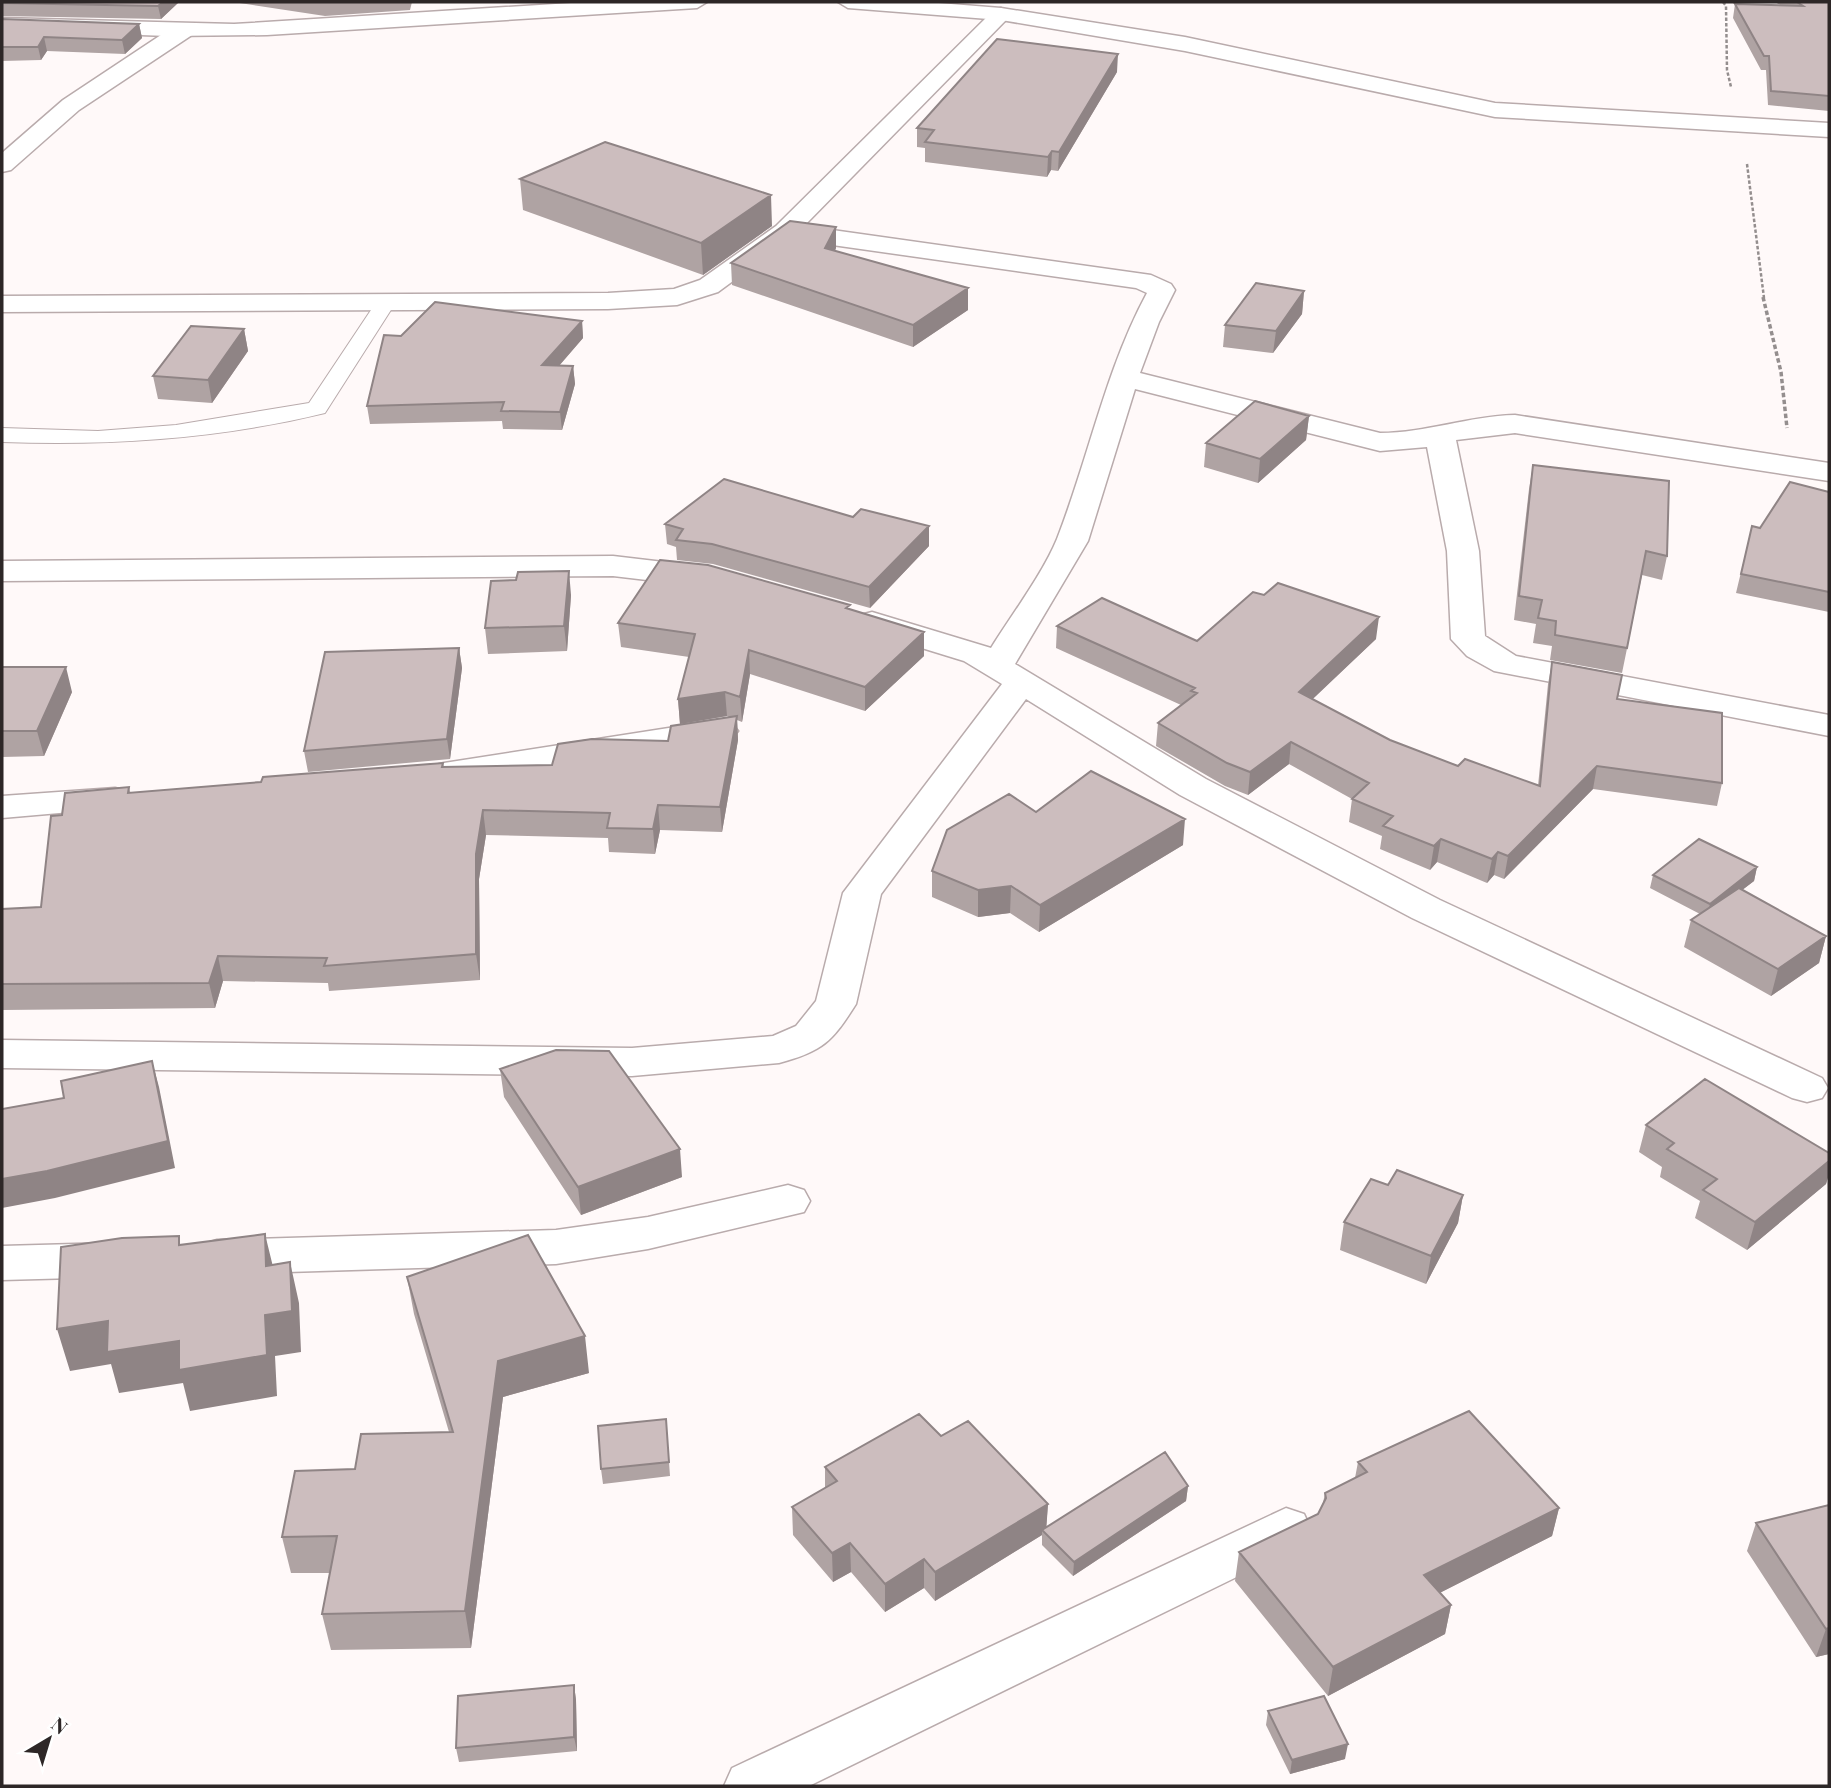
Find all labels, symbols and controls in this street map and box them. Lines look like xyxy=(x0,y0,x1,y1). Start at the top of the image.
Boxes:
north arrow xyxy=(14,1704,84,1774)
text: N xyxy=(47,1710,74,1739)

